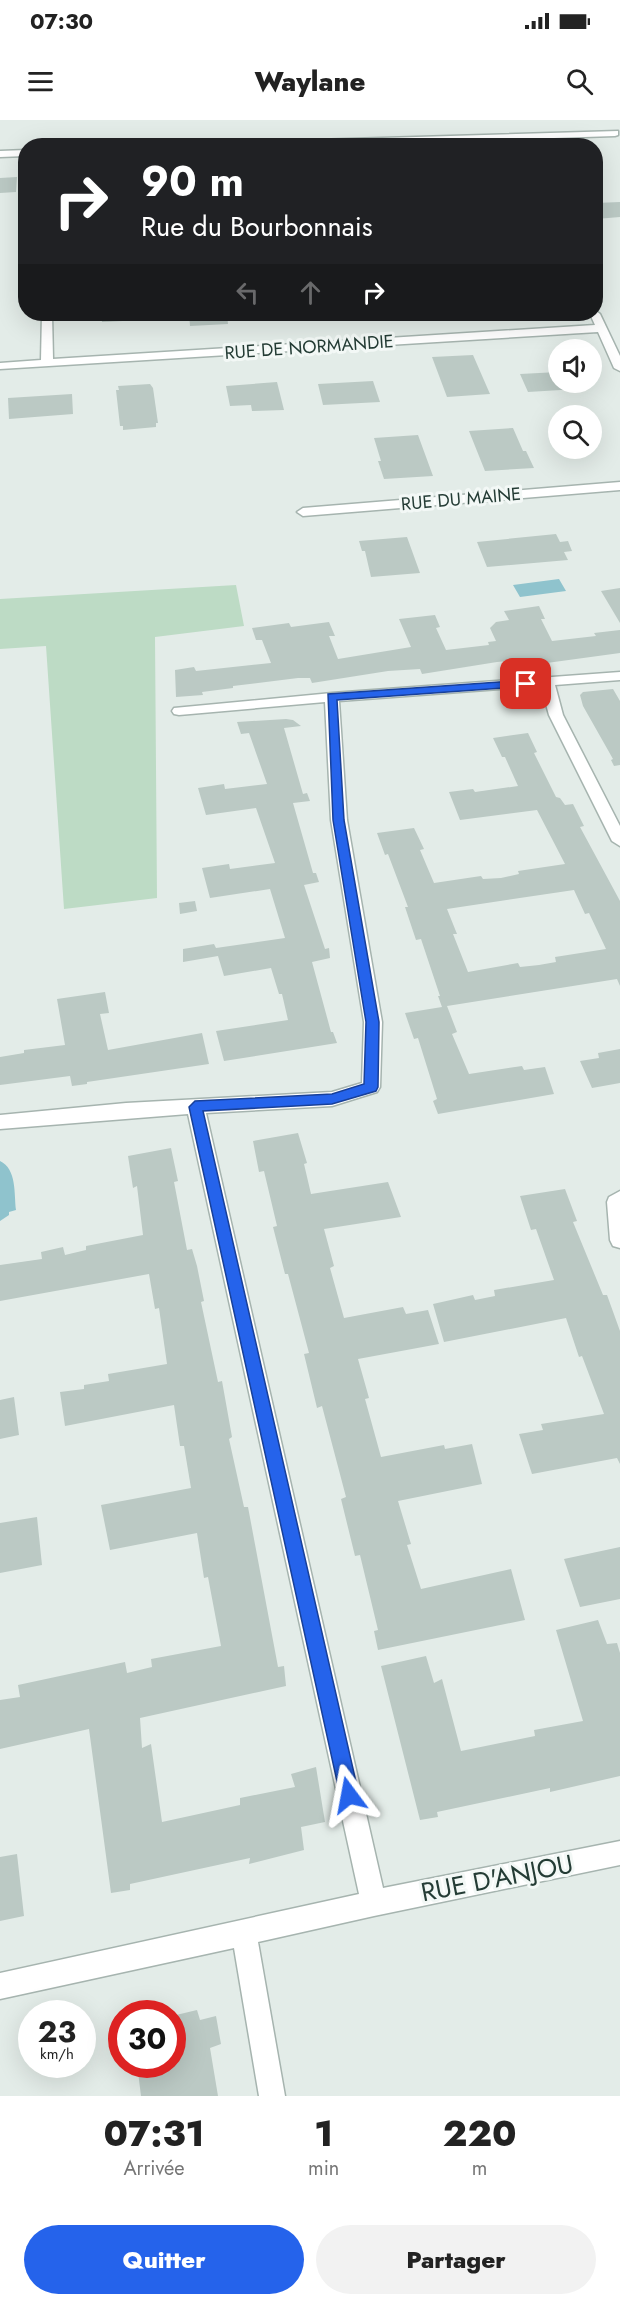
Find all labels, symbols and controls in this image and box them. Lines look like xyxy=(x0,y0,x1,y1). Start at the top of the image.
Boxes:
text: 07:30 xyxy=(30,5,93,37)
text: Waylane xyxy=(255,62,365,101)
icon: menu xyxy=(24,65,57,98)
icon: search xyxy=(563,65,596,98)
text: 90 m xyxy=(141,151,244,212)
icon: right xyxy=(42,162,120,240)
text: Rue du Bourbonnais xyxy=(141,207,373,246)
icon: left xyxy=(231,276,264,309)
icon: ahead xyxy=(294,276,327,309)
icon: right xyxy=(357,276,390,309)
street label: RUE DE NORMANDIE xyxy=(224,328,394,366)
map controls xyxy=(548,339,602,459)
button: sound xyxy=(548,339,602,393)
button: search xyxy=(548,405,602,459)
street label: RUE DU MAINE xyxy=(400,481,522,517)
pin xyxy=(500,658,551,709)
icon: arrive xyxy=(509,667,542,700)
position arrow xyxy=(317,1763,381,1827)
street label: RUE D'ANJOU xyxy=(418,1845,576,1911)
speed limit sign: 30 xyxy=(108,2000,186,2078)
text: 23 xyxy=(38,2010,76,2053)
text: km/h xyxy=(40,2043,74,2065)
text: 07:31 xyxy=(104,2107,205,2159)
text: 1 xyxy=(314,2107,333,2159)
text: 220 xyxy=(443,2107,516,2159)
text: Arrivée xyxy=(123,2154,185,2183)
text: min xyxy=(308,2154,339,2183)
text: m xyxy=(472,2154,487,2183)
button: Quitter xyxy=(24,2225,304,2294)
button: Partager xyxy=(316,2225,596,2294)

